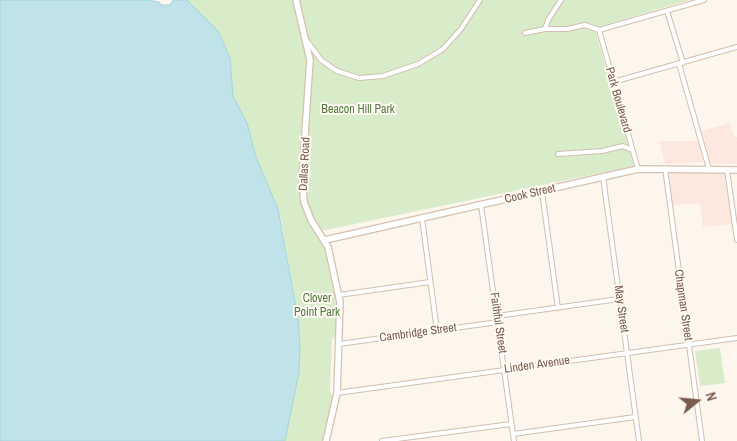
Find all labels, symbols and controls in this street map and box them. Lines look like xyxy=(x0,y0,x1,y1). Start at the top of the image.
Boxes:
street label: Park Boulevard xyxy=(602,66,634,134)
park label: Beacon Hill Park xyxy=(321,103,395,117)
street label: Dallas Road xyxy=(296,137,314,191)
street label: Cook Street xyxy=(503,181,557,207)
street label: Chapman Street xyxy=(671,269,695,341)
street label: May Street xyxy=(611,284,631,334)
park label: Clover Point Park xyxy=(294,292,340,320)
street label: Faithful Street xyxy=(487,292,509,354)
street label: Cambridge Street xyxy=(379,320,457,346)
street label: Linden Avenue xyxy=(503,353,571,377)
north arrow xyxy=(672,376,722,426)
text: N xyxy=(702,390,721,403)

